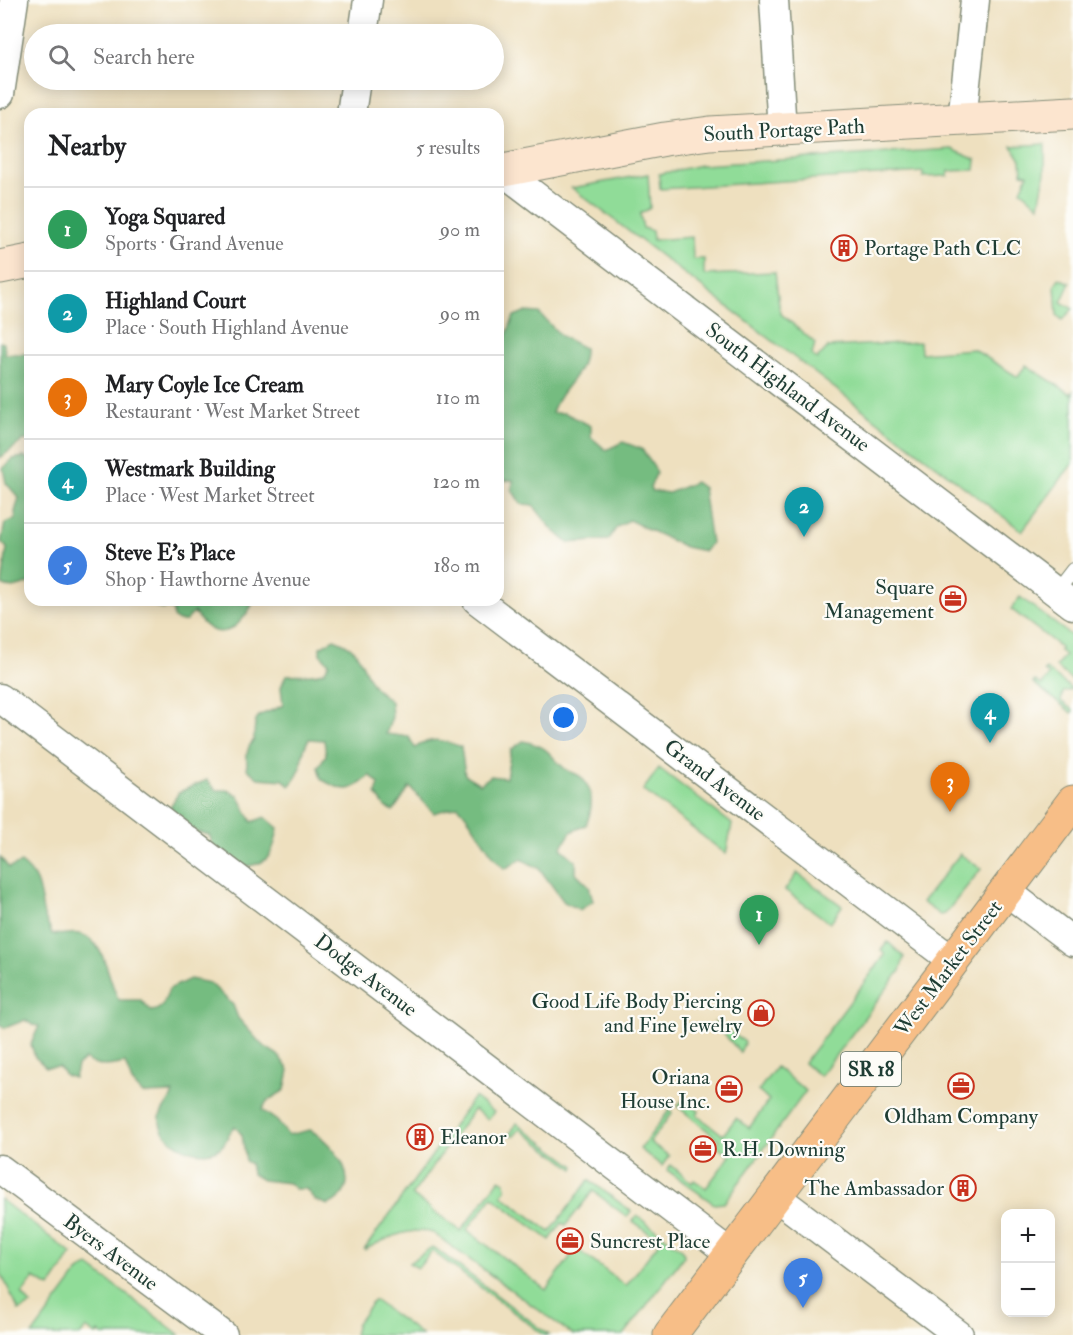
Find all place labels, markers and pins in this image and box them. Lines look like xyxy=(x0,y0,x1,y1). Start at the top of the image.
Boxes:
building icon: Portage Path CLC xyxy=(829,233,859,263)
place label: Portage Path CLC xyxy=(864,235,1021,262)
pin: 2 xyxy=(784,488,824,537)
place label: Square Management xyxy=(824,574,934,625)
office icon: Square Management xyxy=(938,584,968,614)
pin: 4 xyxy=(970,694,1010,743)
pin: 3 xyxy=(930,762,970,812)
pin: 1 xyxy=(740,896,778,945)
place label: Good Life Body Piercing and Fine Jewelry xyxy=(531,988,743,1039)
shop icon: Good Life Body Piercing and Fine Jewelry xyxy=(746,998,776,1028)
place label: Oriana House Inc. xyxy=(620,1064,710,1115)
office icon: Oldham Company xyxy=(946,1071,976,1101)
office icon: Oriana House Inc. xyxy=(714,1074,744,1104)
place label: Oldham Company xyxy=(884,1103,1039,1130)
building icon: Eleanor xyxy=(405,1122,435,1152)
place label: Eleanor xyxy=(440,1124,507,1151)
office icon: R.H. Downing xyxy=(688,1134,718,1164)
place label: R.H. Downing xyxy=(722,1136,846,1163)
building icon: The Ambassador xyxy=(948,1173,978,1203)
place label: The Ambassador xyxy=(804,1175,944,1202)
office icon: Suncrest Place xyxy=(555,1226,585,1256)
place label: Suncrest Place xyxy=(590,1228,710,1255)
pin: 5 xyxy=(784,1258,822,1308)

